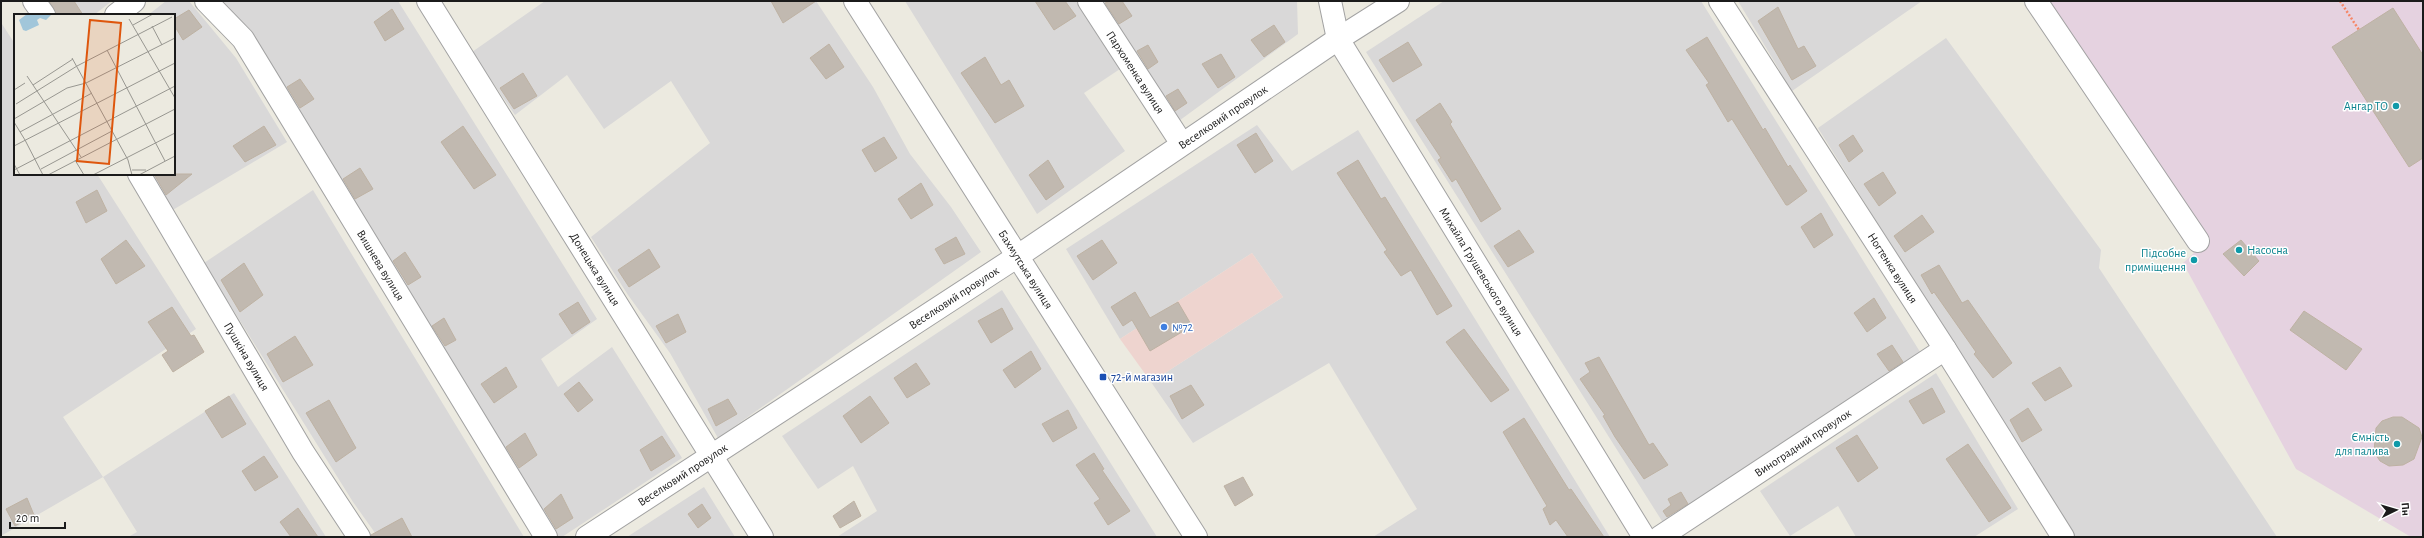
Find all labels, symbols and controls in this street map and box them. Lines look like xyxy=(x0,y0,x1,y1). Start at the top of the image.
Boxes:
inset map xyxy=(14,14,175,175)
street label: Пархоменка вулиця xyxy=(1104,29,1167,116)
street label: Веселковий провулок xyxy=(1176,83,1270,151)
place label: Ангар ТО xyxy=(2344,100,2388,112)
marker: Ангар ТО xyxy=(2391,101,2401,111)
street label: Михайла Грушевського вулиця xyxy=(1437,205,1525,338)
street label: Вишнева вулиця xyxy=(355,228,407,303)
street label: Бахмутська вулиця xyxy=(996,228,1055,311)
street label: Донецька вулиця xyxy=(568,231,622,308)
street label: Ногтенка вулиця xyxy=(1866,231,1920,305)
place label: Насосна xyxy=(2247,244,2289,256)
marker: Насосна xyxy=(2234,245,2244,255)
place label: Підсобне приміщення xyxy=(2125,247,2186,273)
marker: Підсобне приміщення xyxy=(2189,255,2199,265)
street label: Веселковий провулок xyxy=(907,264,1001,331)
street label: Пушкіна вулиця xyxy=(222,320,272,393)
place label: №72 xyxy=(1172,321,1193,333)
marker: №72 xyxy=(1159,322,1169,332)
place label: 72-й магазин xyxy=(1111,371,1173,383)
marker: 72-й магазин xyxy=(1098,372,1108,382)
street label: Виноградний провулок xyxy=(1752,406,1854,479)
place label: Ємність для палива xyxy=(2335,431,2390,457)
marker: Ємність для палива xyxy=(2392,439,2402,449)
street label: Веселковий провулок xyxy=(635,441,730,508)
north arrow xyxy=(2376,490,2416,530)
text: Пн xyxy=(2399,502,2412,516)
scale bar xyxy=(10,504,65,530)
text: 20 m xyxy=(16,512,39,524)

